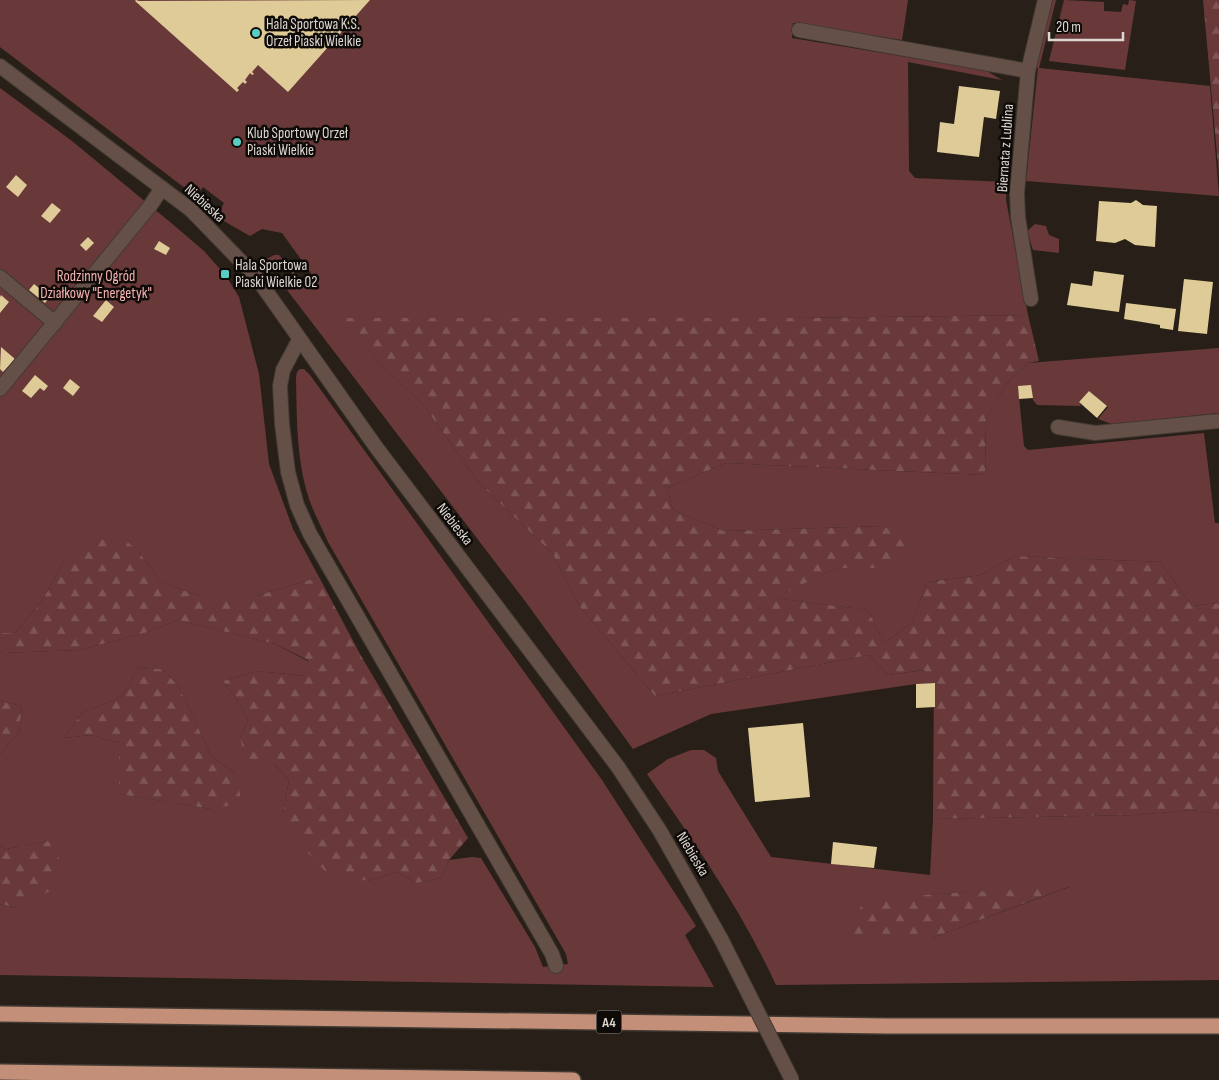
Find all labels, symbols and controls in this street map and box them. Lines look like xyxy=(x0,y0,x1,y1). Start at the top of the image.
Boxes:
scale bar xyxy=(1049,10,1123,42)
place label: Hala Sportowa K.S. Orzeł Piaski Wielkie xyxy=(266,15,361,51)
text: 20 m xyxy=(1056,18,1081,37)
marker: Hala Sportowa K.S. Orzeł Piaski Wielkie xyxy=(250,27,262,39)
street label: Biernata z Lublina xyxy=(993,103,1018,193)
place label: Klub Sportowy Orzeł Piaski Wielkie xyxy=(247,124,348,160)
marker: Klub Sportowy Orzeł Piaski Wielkie xyxy=(231,136,243,148)
street label: Niebieska xyxy=(180,180,229,227)
place label: Hala Sportowa Piaski Wielkie 02 xyxy=(235,256,317,292)
park label: Rodzinny Ogród Działkowy "Energetyk" xyxy=(40,267,152,303)
marker: Hala Sportowa Piaski Wielkie 02 xyxy=(219,268,231,280)
street label: Niebieska xyxy=(432,499,477,549)
street label: Niebieska xyxy=(672,829,713,880)
road number: A4 xyxy=(596,1010,622,1034)

